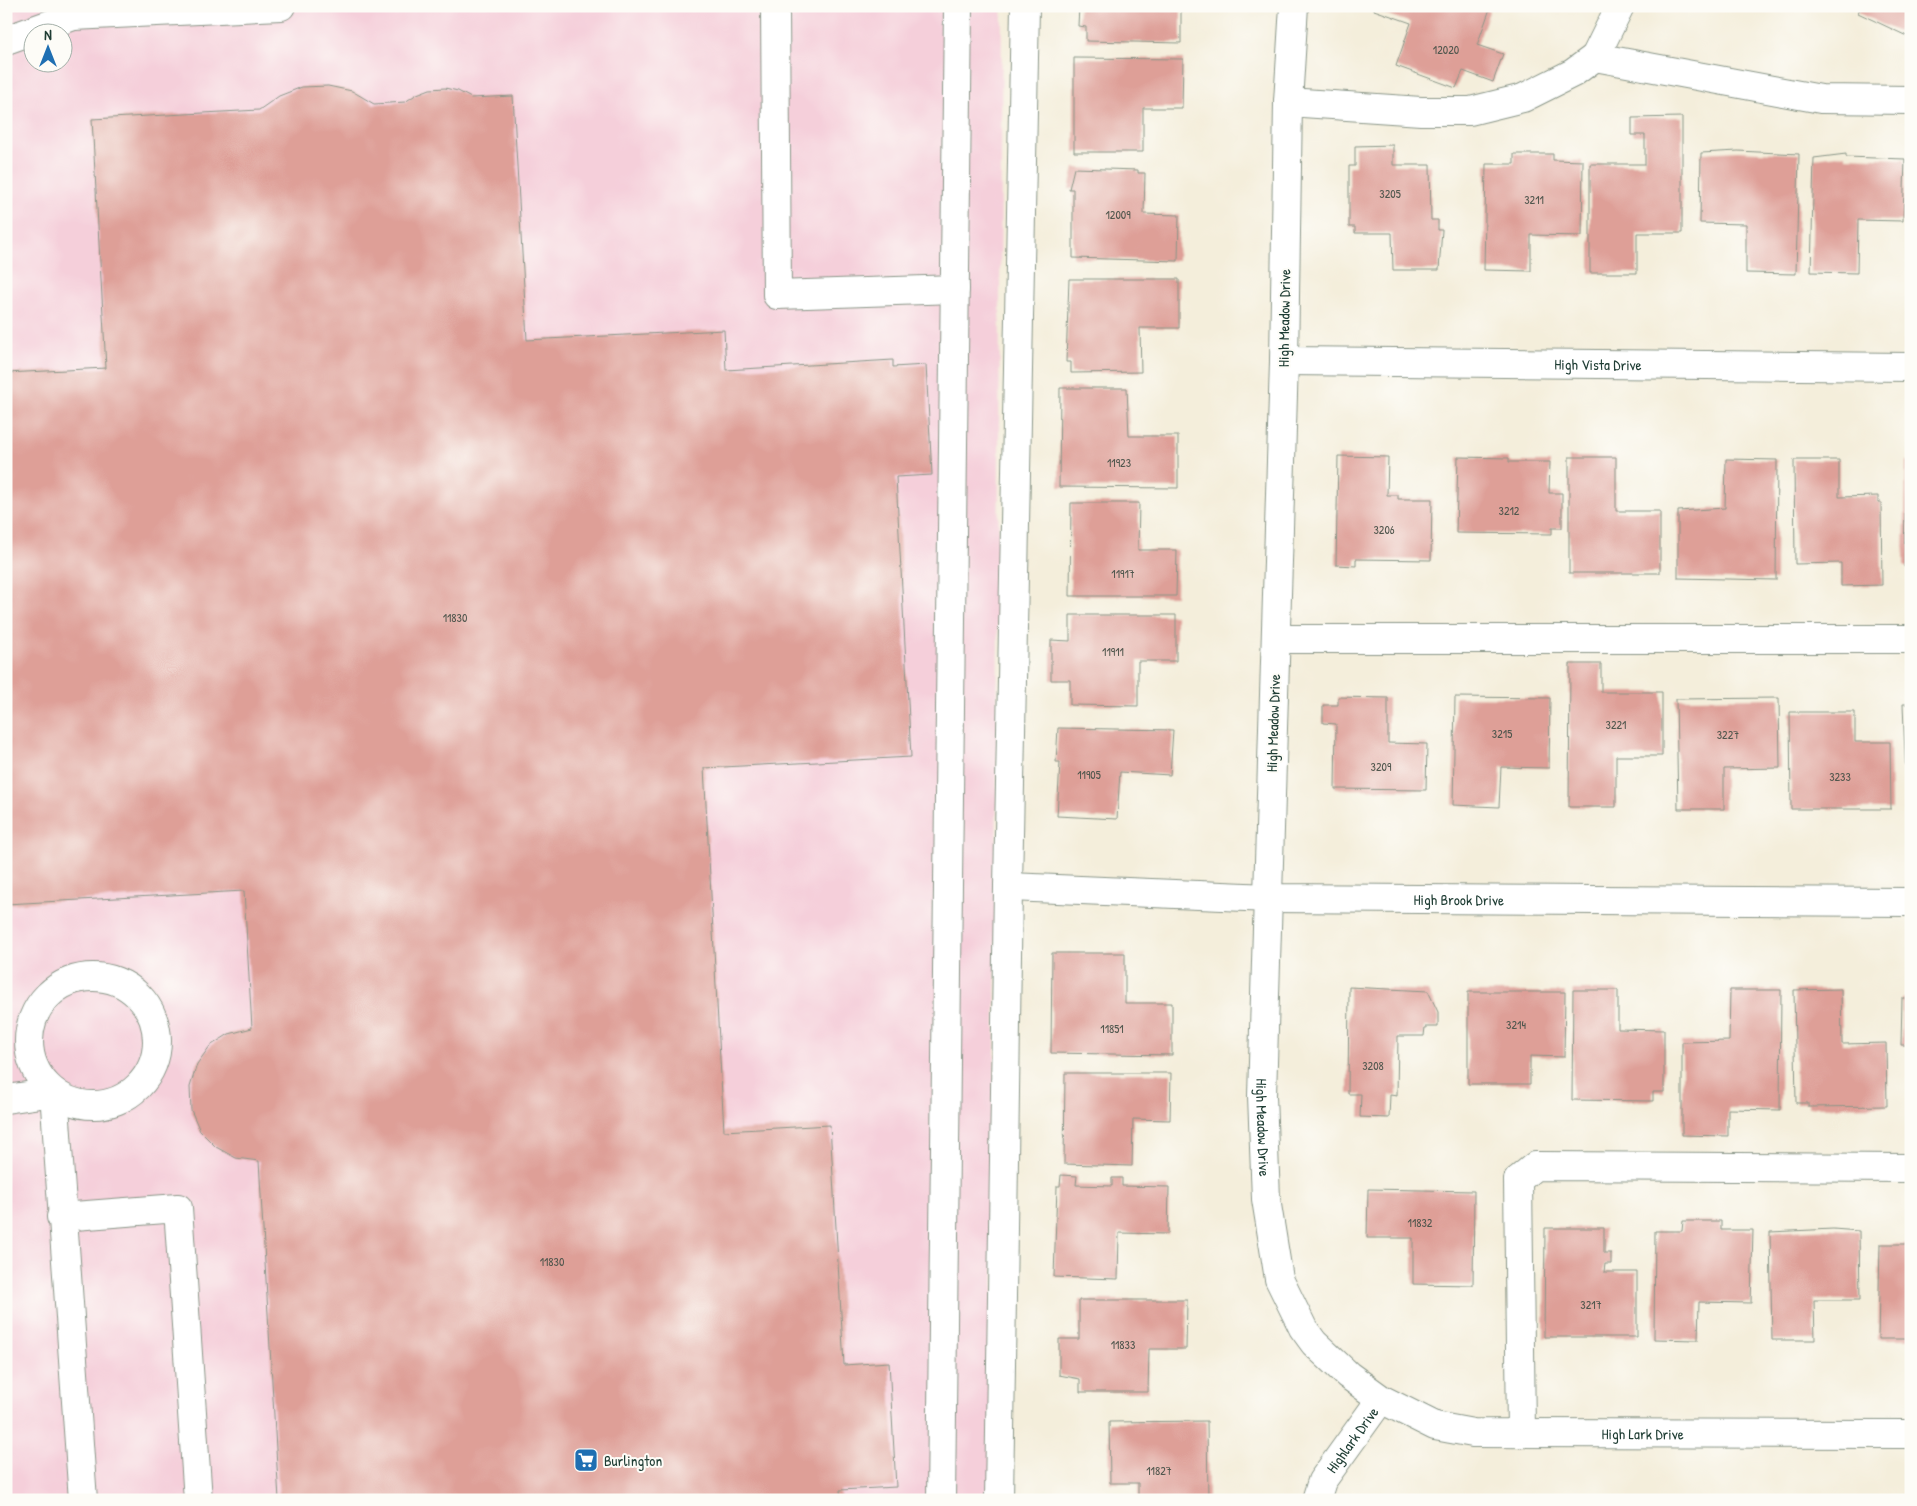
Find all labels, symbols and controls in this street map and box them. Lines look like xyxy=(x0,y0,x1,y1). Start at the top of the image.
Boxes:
north arrow xyxy=(22,22,72,72)
text: N xyxy=(44,25,52,44)
house number: 12020 xyxy=(1433,41,1459,58)
house number: 3205 xyxy=(1379,185,1401,202)
house number: 3211 xyxy=(1524,191,1544,208)
house number: 12009 xyxy=(1105,206,1131,223)
street label: High Meadow Drive xyxy=(1273,269,1295,367)
street label: High Vista Drive xyxy=(1554,353,1642,375)
house number: 11923 xyxy=(1107,454,1131,471)
house number: 3212 xyxy=(1499,502,1520,519)
house number: 3206 xyxy=(1373,521,1395,538)
house number: 11917 xyxy=(1111,565,1135,582)
house number: 11830 xyxy=(443,609,467,626)
house number: 11911 xyxy=(1102,643,1124,660)
street label: High Meadow Drive xyxy=(1261,674,1285,772)
house number: 3221 xyxy=(1606,716,1626,733)
house number: 3215 xyxy=(1492,725,1512,742)
house number: 3227 xyxy=(1717,726,1739,743)
house number: 3209 xyxy=(1371,758,1392,775)
house number: 11905 xyxy=(1077,766,1101,783)
house number: 3233 xyxy=(1829,768,1851,785)
street label: High Brook Drive xyxy=(1414,888,1504,910)
house number: 3214 xyxy=(1506,1016,1526,1033)
house number: 11851 xyxy=(1100,1020,1124,1037)
house number: 3208 xyxy=(1362,1057,1384,1074)
street label: High Meadow Drive xyxy=(1251,1078,1276,1177)
house number: 11832 xyxy=(1408,1214,1433,1231)
house number: 11830 xyxy=(540,1253,564,1270)
house number: 3217 xyxy=(1580,1296,1602,1313)
house number: 11833 xyxy=(1111,1336,1135,1353)
street label: Highlark Drive xyxy=(1321,1402,1383,1477)
street label: High Lark Drive xyxy=(1602,1423,1684,1444)
supermarket icon: Burlington xyxy=(573,1447,599,1473)
place label: Burlington xyxy=(604,1450,662,1471)
house number: 11827 xyxy=(1146,1462,1172,1479)

